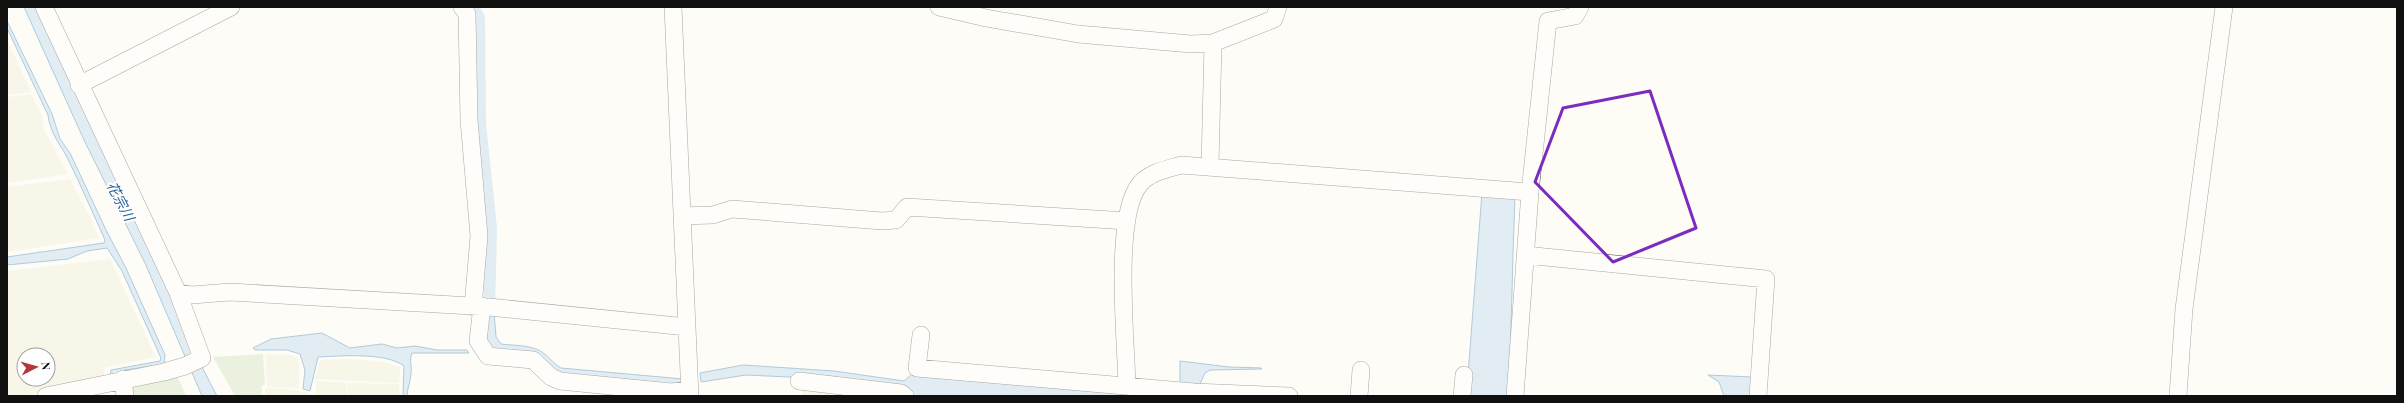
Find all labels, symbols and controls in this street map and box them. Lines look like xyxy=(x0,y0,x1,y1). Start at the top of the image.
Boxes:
water label: 花宗川 xyxy=(103,178,140,226)
north arrow xyxy=(16,347,56,387)
text: N xyxy=(39,361,54,371)

